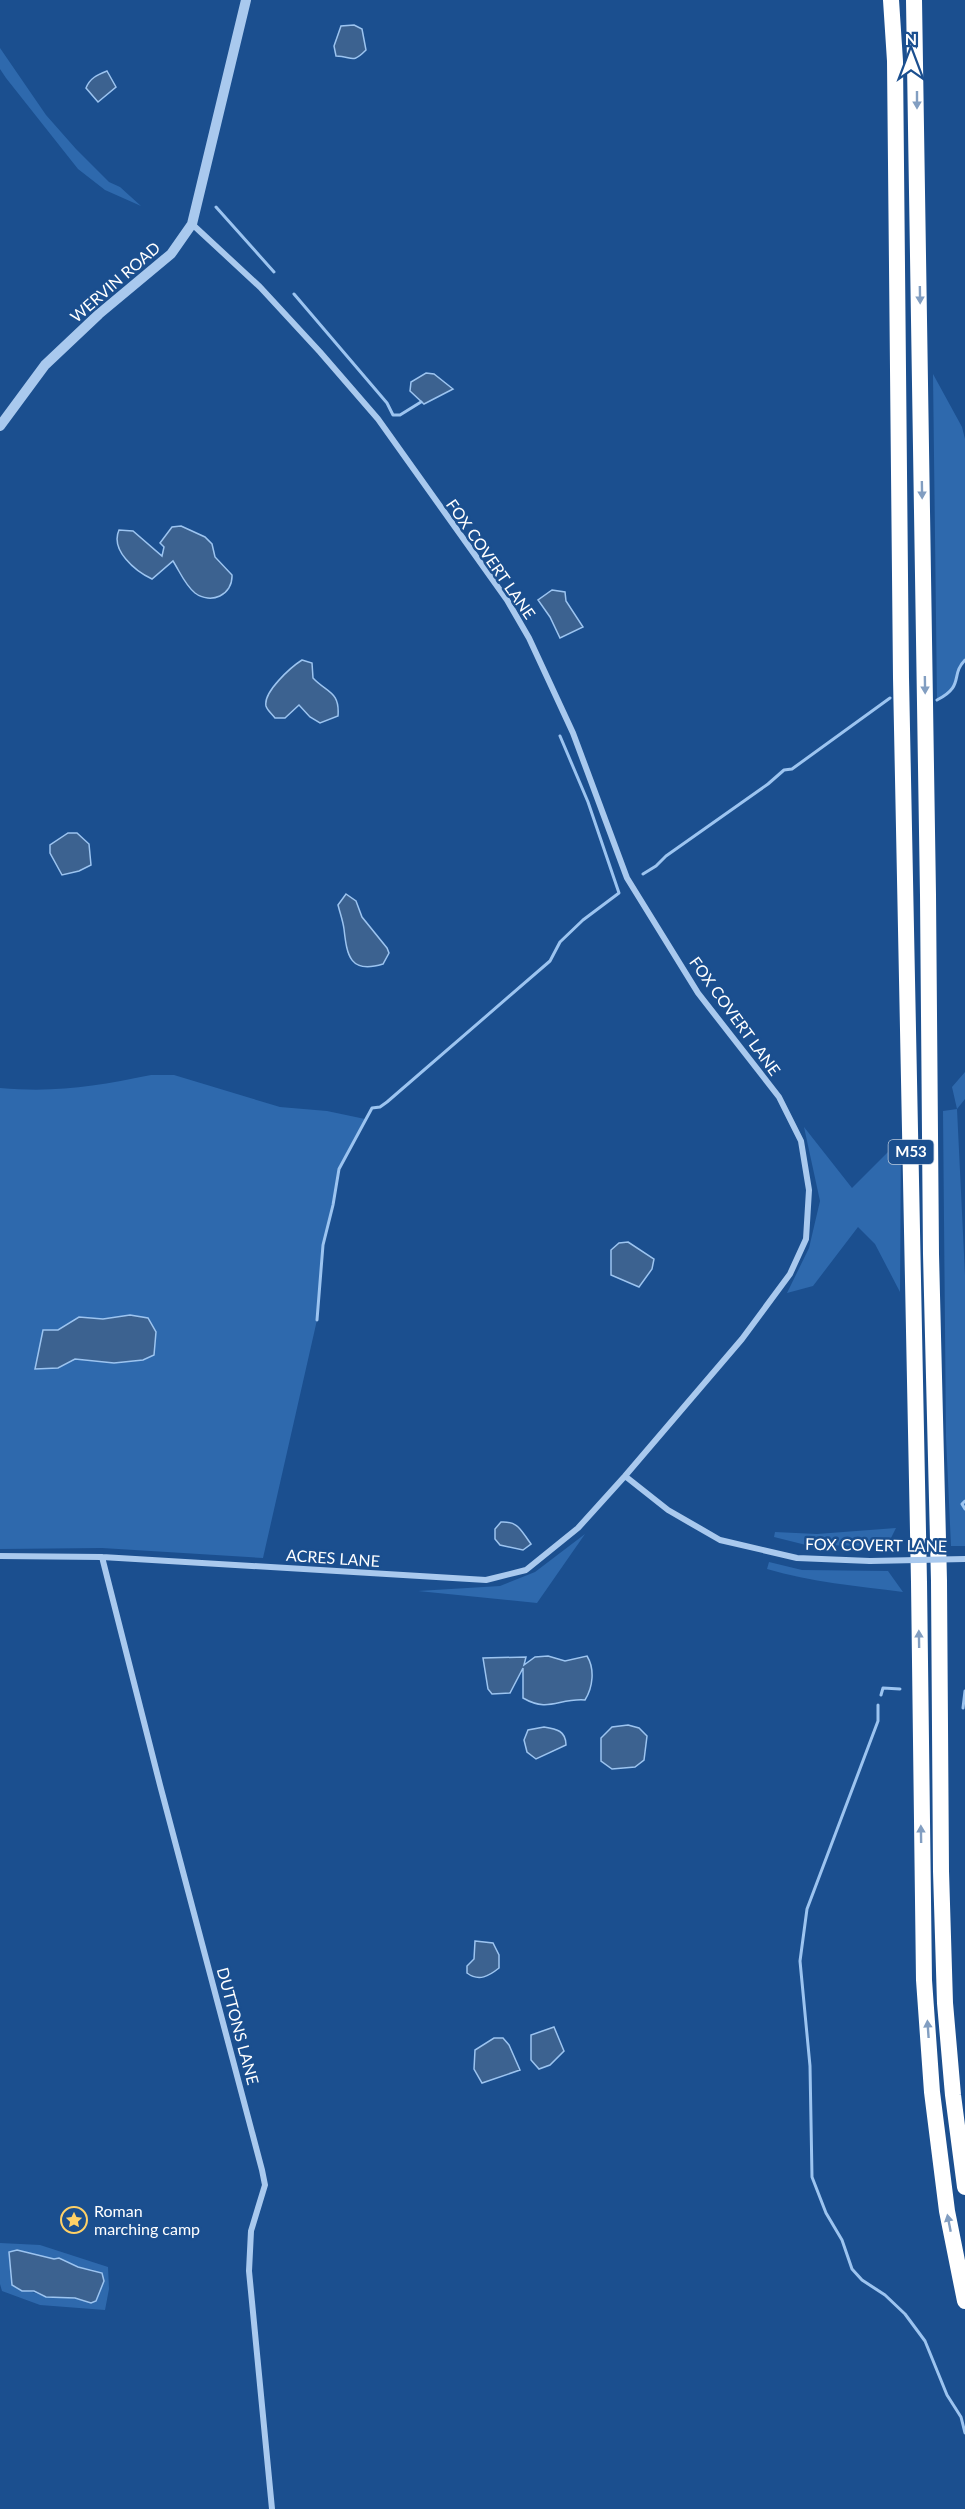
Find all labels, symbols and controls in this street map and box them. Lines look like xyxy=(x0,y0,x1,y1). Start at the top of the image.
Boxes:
north arrow xyxy=(881,24,941,84)
text: N xyxy=(905,29,917,48)
one-way arrow xyxy=(912,91,922,110)
street label: WERVIN ROAD xyxy=(66,238,163,326)
one-way arrow xyxy=(915,286,924,305)
one-way arrow xyxy=(917,481,927,500)
street label: FOX COVERT LANE xyxy=(443,495,540,622)
one-way arrow xyxy=(921,676,930,695)
street label: FOX COVERT LANE xyxy=(686,953,785,1079)
road number: M53 xyxy=(888,1140,934,1164)
street label: FOX COVERT LANE xyxy=(805,1534,947,1555)
street label: ACRES LANE xyxy=(286,1545,380,1570)
one-way arrow xyxy=(915,1630,924,1649)
one-way arrow xyxy=(917,1825,926,1844)
street label: DUTTONS LANE xyxy=(214,1965,263,2087)
one-way arrow xyxy=(923,2020,932,2039)
place label: Roman marching camp xyxy=(94,2201,200,2238)
place icon: Roman marching camp xyxy=(59,2205,89,2235)
one-way arrow xyxy=(944,2213,953,2232)

